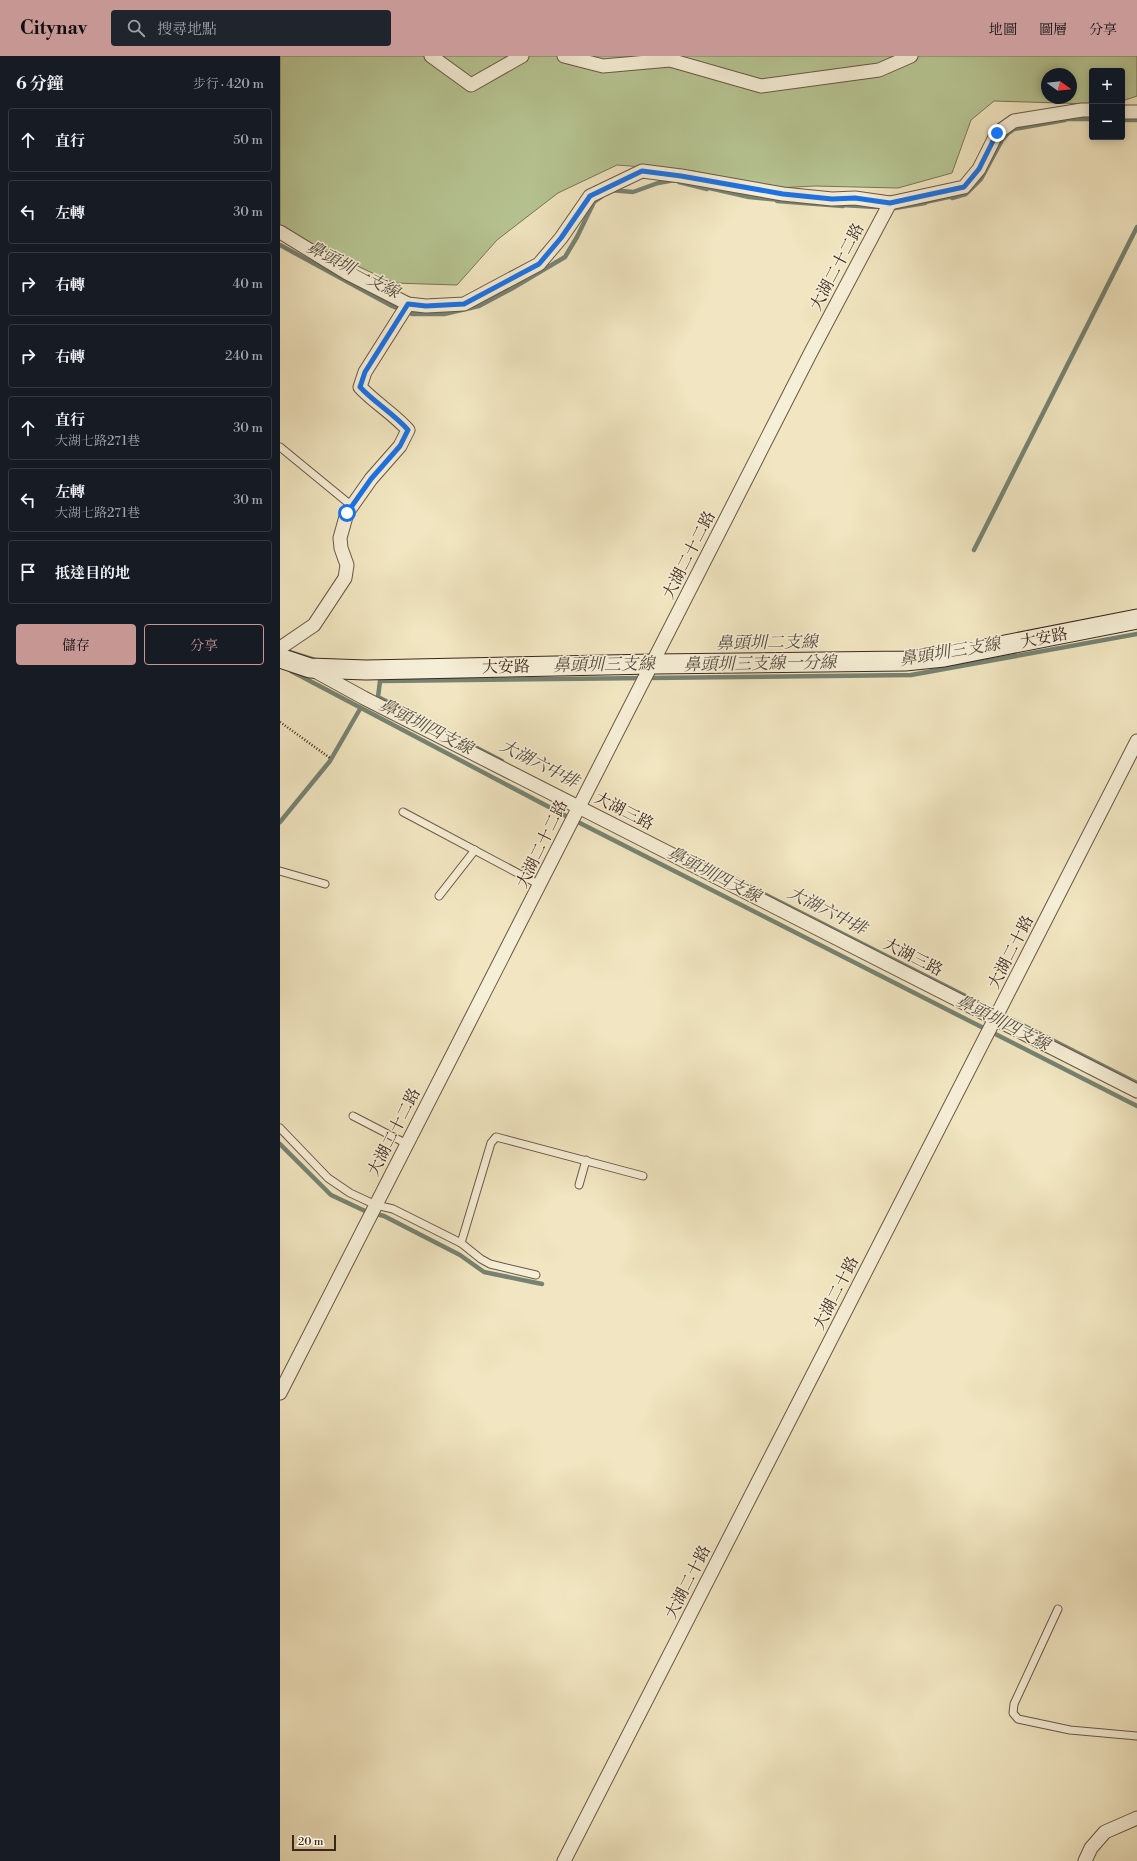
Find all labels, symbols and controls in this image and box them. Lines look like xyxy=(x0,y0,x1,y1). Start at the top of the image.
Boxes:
search box xyxy=(111,10,391,46)
text: Citynav xyxy=(20,16,87,40)
icon: search xyxy=(125,17,147,39)
text: 搜尋地點 xyxy=(157,20,217,39)
text: 地圖 xyxy=(989,21,1017,39)
text: 圖層 xyxy=(1039,21,1067,39)
text: 分享 xyxy=(1089,21,1117,39)
north arrow xyxy=(1041,68,1077,104)
map controls xyxy=(1089,68,1125,140)
button: + xyxy=(1089,68,1125,104)
text: 6 分鐘 xyxy=(16,73,63,95)
text: 步行 · 420 m xyxy=(193,76,264,92)
button: − xyxy=(1089,104,1125,140)
route end xyxy=(988,124,1006,142)
icon: ahead xyxy=(17,129,39,151)
text: 直行 xyxy=(55,132,85,151)
text: 50 m xyxy=(233,132,263,148)
icon: left xyxy=(17,201,39,223)
text: 左轉 xyxy=(55,204,85,223)
text: 30 m xyxy=(233,204,263,220)
street label: 大湖二十二路 xyxy=(806,220,868,314)
water label: 鼻頭圳一支線 xyxy=(303,236,405,305)
icon: right xyxy=(17,273,39,295)
text: 右轉 xyxy=(55,276,85,295)
text: 40 m xyxy=(233,276,263,292)
icon: right xyxy=(17,345,39,367)
text: 右轉 xyxy=(55,348,85,367)
text: 240 m xyxy=(225,348,263,364)
text: 直行 xyxy=(55,411,85,430)
icon: ahead xyxy=(17,417,39,439)
text: 30 m xyxy=(233,420,263,436)
text: 大湖七路271巷 xyxy=(55,433,140,449)
text: 左轉 xyxy=(55,483,85,502)
icon: left xyxy=(17,489,39,511)
text: 30 m xyxy=(233,492,263,508)
route start xyxy=(338,504,356,522)
text: 大湖七路271巷 xyxy=(55,505,140,521)
street label: 大湖二十二路 xyxy=(658,508,720,602)
icon: arrive xyxy=(17,561,39,583)
text: 抵達目的地 xyxy=(55,564,130,583)
button: 儲存 xyxy=(16,624,136,665)
button: 分享 xyxy=(144,624,264,665)
street label: 大安路 xyxy=(1019,624,1069,652)
water label: 鼻頭圳二支線 xyxy=(716,631,820,655)
water label: 鼻頭圳三支線 xyxy=(898,633,1004,671)
water label: 鼻頭圳三支線一分線 xyxy=(683,652,839,676)
water label: 鼻頭圳三支線 xyxy=(553,653,657,677)
street label: 大安路 xyxy=(482,657,530,677)
water label: 鼻頭圳四支線 xyxy=(376,694,478,761)
water label: 大湖六中排 xyxy=(496,735,585,794)
street label: 大湖三路 xyxy=(591,788,657,834)
street label: 大湖二十二路 xyxy=(512,796,572,892)
water label: 鼻頭圳四支線 xyxy=(664,842,766,909)
water label: 大湖六中排 xyxy=(784,882,873,941)
street label: 大湖二十路 xyxy=(984,912,1038,992)
street label: 大湖三路 xyxy=(880,934,946,980)
water label: 鼻頭圳四支線 xyxy=(953,990,1055,1057)
street label: 大湖二十二路 xyxy=(363,1085,425,1179)
street label: 大湖二十路 xyxy=(809,1253,863,1333)
street label: 大湖二十路 xyxy=(661,1542,715,1622)
scale bar xyxy=(292,1833,336,1852)
text: 20 m xyxy=(298,1835,323,1849)

